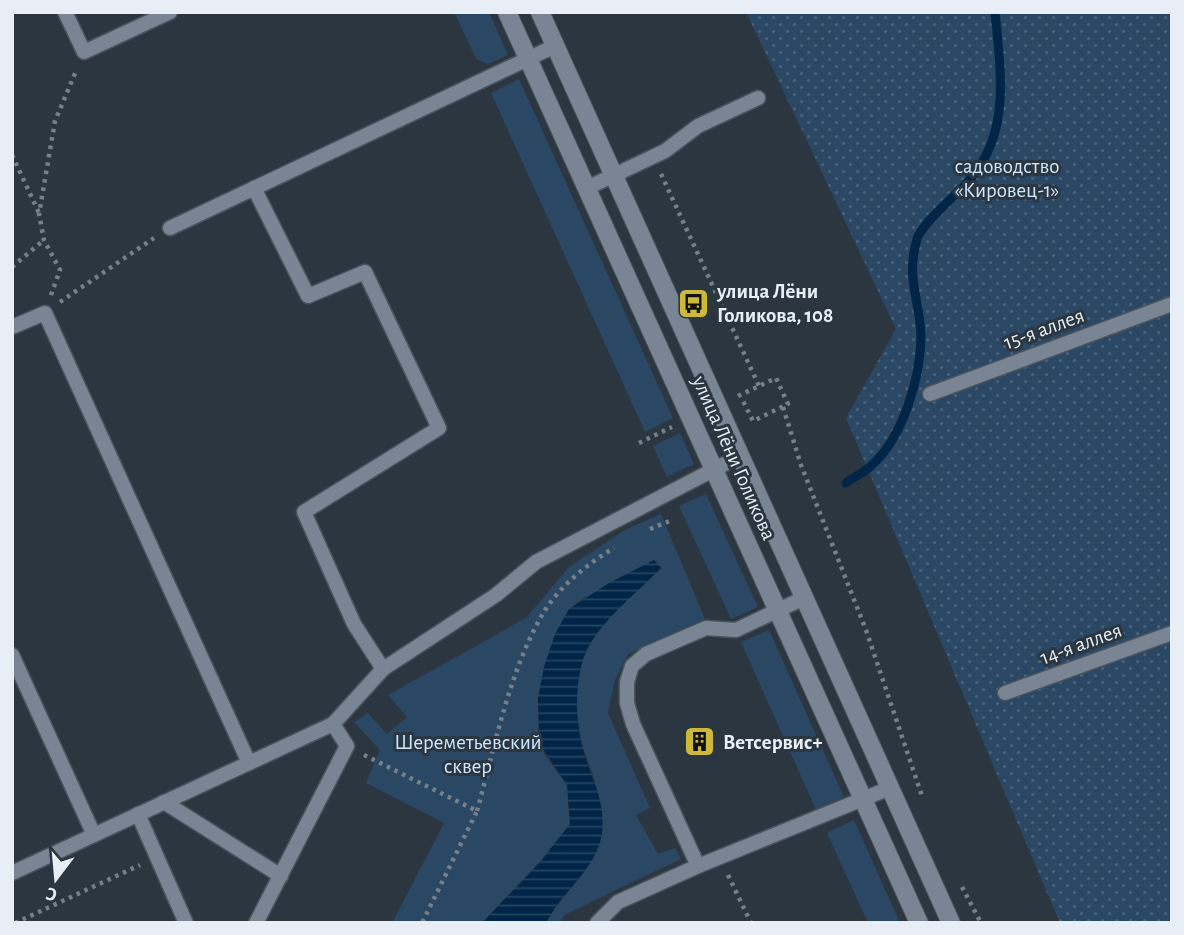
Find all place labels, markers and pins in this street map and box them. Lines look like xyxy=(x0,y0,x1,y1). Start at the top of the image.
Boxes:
place label: улица Лёни Голикова, 108 xyxy=(716,281,833,326)
bus stop icon: улица Лёни Голикова, 108 xyxy=(677,286,711,320)
building icon: Ветсервис+ xyxy=(683,725,717,759)
place label: Ветсервис+ xyxy=(723,732,823,753)

